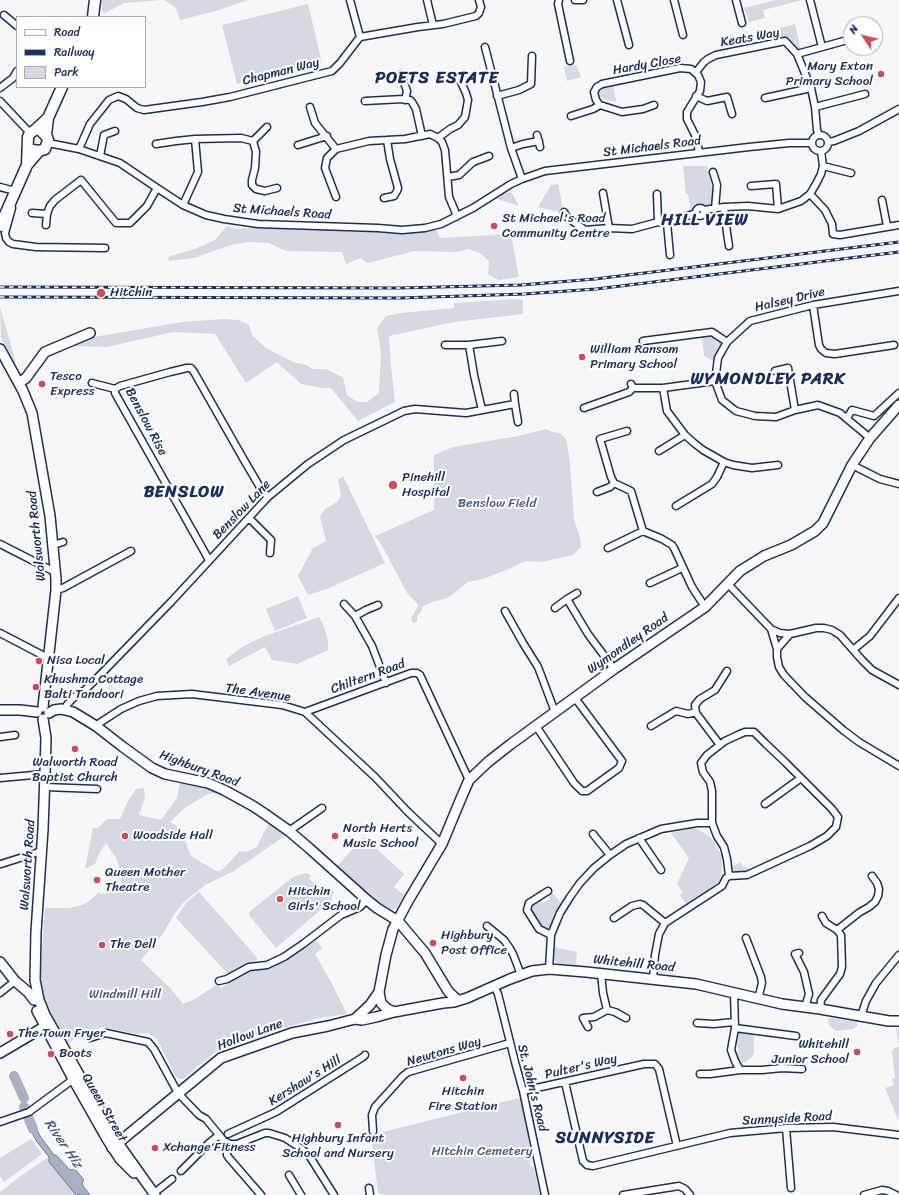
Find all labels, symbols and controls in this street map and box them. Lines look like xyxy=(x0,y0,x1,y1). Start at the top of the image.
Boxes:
legend xyxy=(16,16,146,88)
north arrow xyxy=(843,16,883,56)
text: Road xyxy=(54,21,80,43)
text: N xyxy=(844,21,864,38)
street label: Keats Way xyxy=(719,25,781,51)
text: Railway xyxy=(54,41,95,63)
street label: Hardy Close xyxy=(612,51,682,79)
street label: Chapman Way xyxy=(241,55,321,89)
place label: Mary Exton Primary School xyxy=(786,59,873,90)
text: Park xyxy=(54,61,79,83)
district label: POETS ESTATE xyxy=(376,69,498,89)
marker: Mary Exton Primary School xyxy=(876,69,886,79)
street label: St Michaels Road xyxy=(602,133,702,161)
street label: St Michaels Road xyxy=(232,201,332,223)
place label: St Michael's Road Community Centre xyxy=(502,211,610,242)
district label: HILL VIEW xyxy=(661,211,749,231)
marker: St Michael's Road Community Centre xyxy=(489,221,499,231)
street label: Halsey Drive xyxy=(753,284,827,316)
place label: Hitchin xyxy=(110,285,152,301)
marker: Hitchin xyxy=(95,287,107,299)
place label: William Ransom Primary School xyxy=(590,342,678,373)
marker: William Ransom Primary School xyxy=(577,352,587,362)
place label: Tesco Express xyxy=(50,369,95,400)
district label: WYMONDLEY PARK xyxy=(691,370,845,390)
marker: Tesco Express xyxy=(37,379,47,389)
street label: Benslow Rise xyxy=(122,385,170,459)
place label: Pinehill Hospital xyxy=(402,470,450,501)
street label: Benslow Lane xyxy=(210,477,274,543)
marker: Pinehill Hospital xyxy=(387,479,399,491)
district label: BENSLOW xyxy=(144,483,224,503)
street label: Walsworth Road xyxy=(24,490,50,582)
park label: Benslow Field xyxy=(458,496,536,512)
street label: Wymondley Road xyxy=(584,610,672,678)
place label: Nisa Local xyxy=(47,653,105,669)
marker: Nisa Local xyxy=(34,656,44,666)
street label: Chiltern Road xyxy=(329,656,407,698)
place label: Khushma Cottage Balti Tandoori xyxy=(44,672,143,703)
street label: The Avenue xyxy=(224,681,292,705)
marker: Khushma Cottage Balti Tandoori xyxy=(31,682,41,692)
marker: Walworth Road Baptist Church xyxy=(70,744,80,754)
street label: Highbury Road xyxy=(157,747,241,791)
place label: Walworth Road Baptist Church xyxy=(32,755,118,786)
street label: Walsworth Road xyxy=(17,819,39,911)
place label: North Herts Music School xyxy=(343,821,418,852)
place label: Woodside Hall xyxy=(133,828,213,844)
marker: Woodside Hall xyxy=(120,831,130,841)
marker: North Herts Music School xyxy=(330,831,340,841)
place label: Queen Mother Theatre xyxy=(105,865,185,896)
marker: Queen Mother Theatre xyxy=(92,875,102,885)
place label: Hitchin Girls' School xyxy=(288,884,361,915)
marker: Hitchin Girls' School xyxy=(275,894,285,904)
place label: Highbury Post Office xyxy=(441,928,507,959)
place label: The Dell xyxy=(110,937,156,953)
marker: Highbury Post Office xyxy=(428,938,438,948)
marker: The Dell xyxy=(97,940,107,950)
street label: Whitehill Road xyxy=(592,952,676,976)
park label: Windmill Hill xyxy=(89,987,161,1003)
street label: Hollow Lane xyxy=(215,1016,285,1054)
place label: The Town Fryer xyxy=(18,1026,105,1042)
marker: The Town Fryer xyxy=(5,1029,15,1039)
street label: Newtons Way xyxy=(405,1034,483,1070)
place label: Whitehill Junior School xyxy=(772,1037,849,1068)
street label: St. John's Road xyxy=(514,1043,550,1133)
place label: Boots xyxy=(59,1046,92,1062)
marker: Whitehill Junior School xyxy=(852,1047,862,1057)
marker: Boots xyxy=(46,1049,56,1059)
street label: Pulter's Way xyxy=(543,1051,619,1083)
street label: Kershaw's Hill xyxy=(266,1052,344,1110)
street label: Queen Street xyxy=(78,1071,130,1145)
marker: Hitchin Fire Station xyxy=(458,1073,468,1083)
place label: Hitchin Fire Station xyxy=(428,1084,498,1115)
street label: Sunnyside Road xyxy=(742,1109,832,1129)
water label: River Hiz xyxy=(40,1116,86,1172)
marker: Highbury Infant School and Nursery xyxy=(333,1120,343,1130)
district label: SUNNYSIDE xyxy=(556,1129,654,1149)
place label: Highbury Infant School and Nursery xyxy=(282,1131,394,1162)
place label: Xchange Fitness xyxy=(163,1140,255,1156)
marker: Xchange Fitness xyxy=(150,1143,160,1153)
park label: Hitchin Cemetery xyxy=(431,1144,533,1160)

